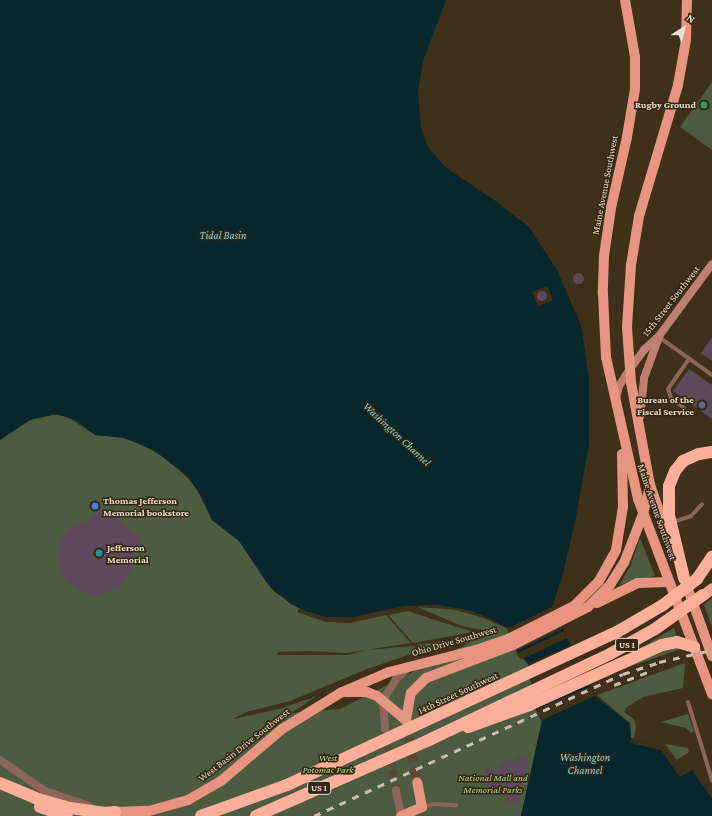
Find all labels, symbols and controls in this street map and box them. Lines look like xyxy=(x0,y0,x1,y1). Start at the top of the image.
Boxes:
north arrow xyxy=(664,8,704,48)
text: N xyxy=(684,11,698,25)
place label: Rugby Ground xyxy=(635,99,696,111)
marker: Rugby Ground xyxy=(699,100,709,110)
street label: Maine Avenue Southwest xyxy=(589,134,621,236)
water label: Tidal Basin xyxy=(199,228,247,242)
street label: 15th Street Southwest xyxy=(640,263,702,339)
place label: Bureau of the Fiscal Service xyxy=(637,393,694,416)
water label: Washington Channel xyxy=(361,399,433,469)
marker: Bureau of the Fiscal Service xyxy=(697,400,707,410)
street label: Maine Avenue Southwest xyxy=(635,462,679,562)
place label: Thomas Jefferson Memorial bookstore xyxy=(103,494,189,518)
marker: Thomas Jefferson Memorial bookstore xyxy=(90,501,100,511)
place label: Jefferson Memorial xyxy=(107,541,149,564)
marker: Jefferson Memorial xyxy=(94,548,104,558)
street label: Ohio Drive Southwest xyxy=(410,623,498,659)
road number: US 1 xyxy=(615,638,639,652)
street label: 14th Street Southwest xyxy=(416,669,500,717)
street label: West Basin Drive Southwest xyxy=(196,706,292,784)
park label: West Potomac Park xyxy=(302,751,354,774)
water label: Washington Channel xyxy=(560,751,610,777)
park label: National Mall and Memorial Parks xyxy=(458,771,528,794)
road number: US 1 xyxy=(307,781,331,795)

